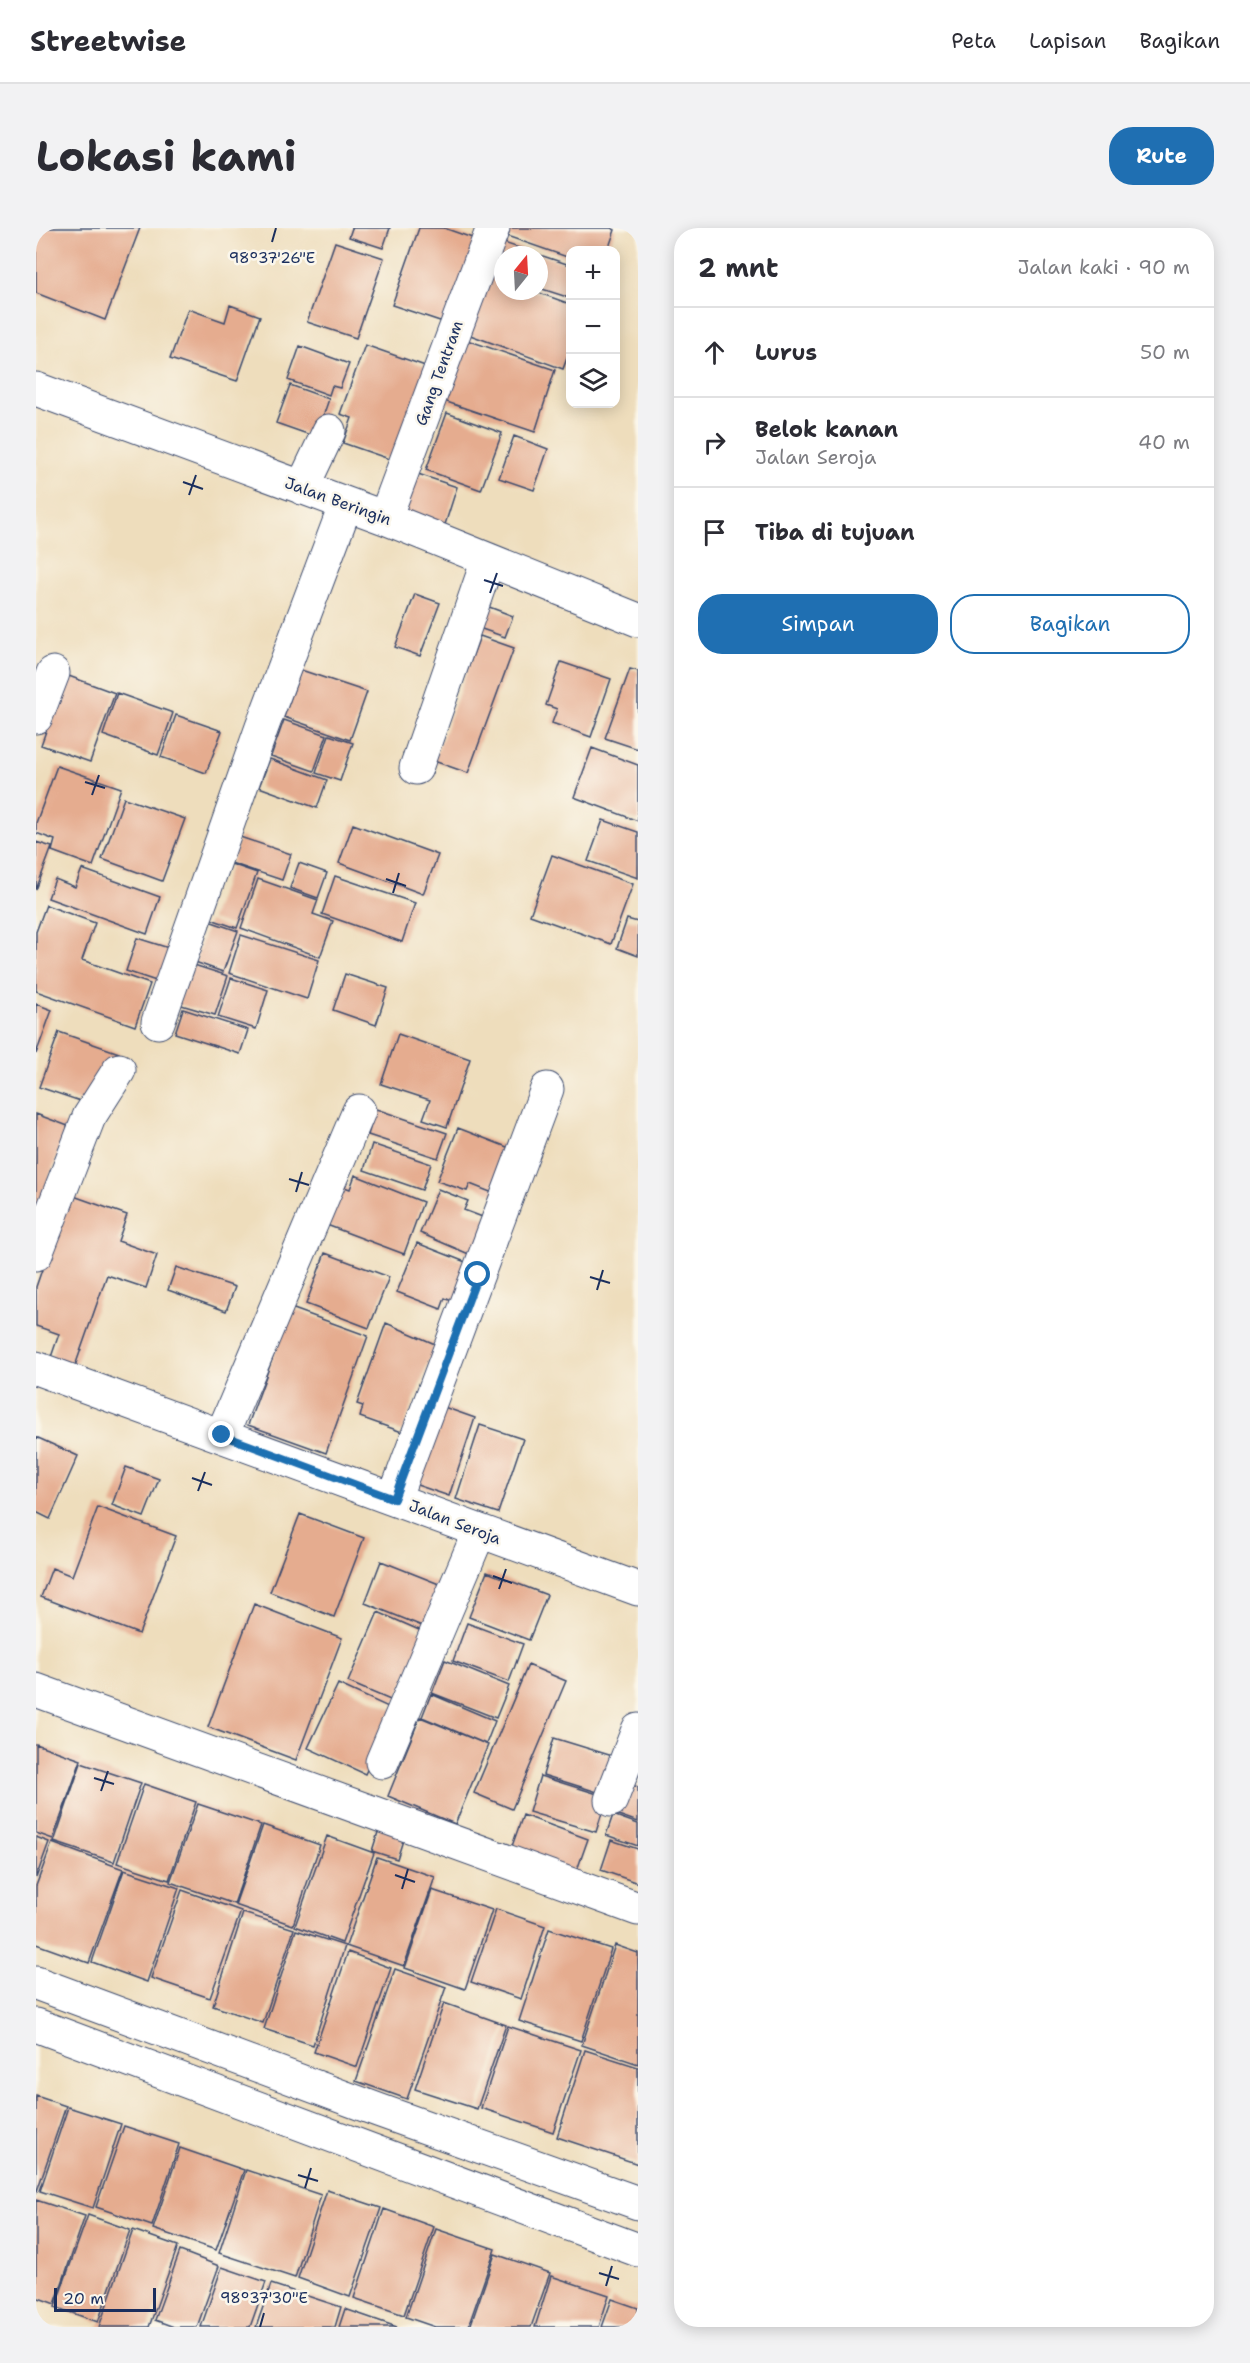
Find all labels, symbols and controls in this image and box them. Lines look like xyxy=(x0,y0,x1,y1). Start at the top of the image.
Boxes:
text: Streetwise xyxy=(30,22,186,60)
text: Peta xyxy=(951,27,996,55)
text: Lapisan xyxy=(1029,27,1106,55)
text: Bagikan xyxy=(1139,27,1220,55)
button: Rute xyxy=(1109,127,1214,185)
text: Lokasi kami xyxy=(36,128,297,184)
north arrow xyxy=(494,246,548,300)
map controls xyxy=(566,246,620,408)
button: + xyxy=(566,246,620,300)
text: 98°37'26"E xyxy=(229,248,315,268)
text: 2 mnt xyxy=(698,250,778,285)
text: Jalan kaki · 90 m xyxy=(1017,254,1190,280)
button: − xyxy=(566,300,620,354)
street label: Gang Tentram xyxy=(410,317,468,428)
icon: ahead xyxy=(698,336,731,369)
text: Lurus xyxy=(755,338,817,367)
text: 50 m xyxy=(1140,339,1190,365)
button: layers xyxy=(566,354,620,408)
text: Belok kanan xyxy=(755,415,898,444)
icon: right xyxy=(698,426,731,459)
text: 40 m xyxy=(1138,429,1190,455)
text: Jalan Seroja xyxy=(755,444,876,470)
street label: Jalan Beringin xyxy=(282,472,394,530)
icon: arrive xyxy=(698,516,731,549)
text: Tiba di tujuan xyxy=(755,518,915,547)
button: Simpan xyxy=(698,594,938,654)
button: Bagikan xyxy=(950,594,1190,654)
route start xyxy=(464,1261,490,1287)
route end xyxy=(208,1421,234,1447)
street label: Jalan Seroja xyxy=(406,1495,504,1549)
scale bar xyxy=(54,2285,156,2312)
text: 20 m xyxy=(63,2288,104,2309)
text: 98°37'30"E xyxy=(220,2288,308,2308)

